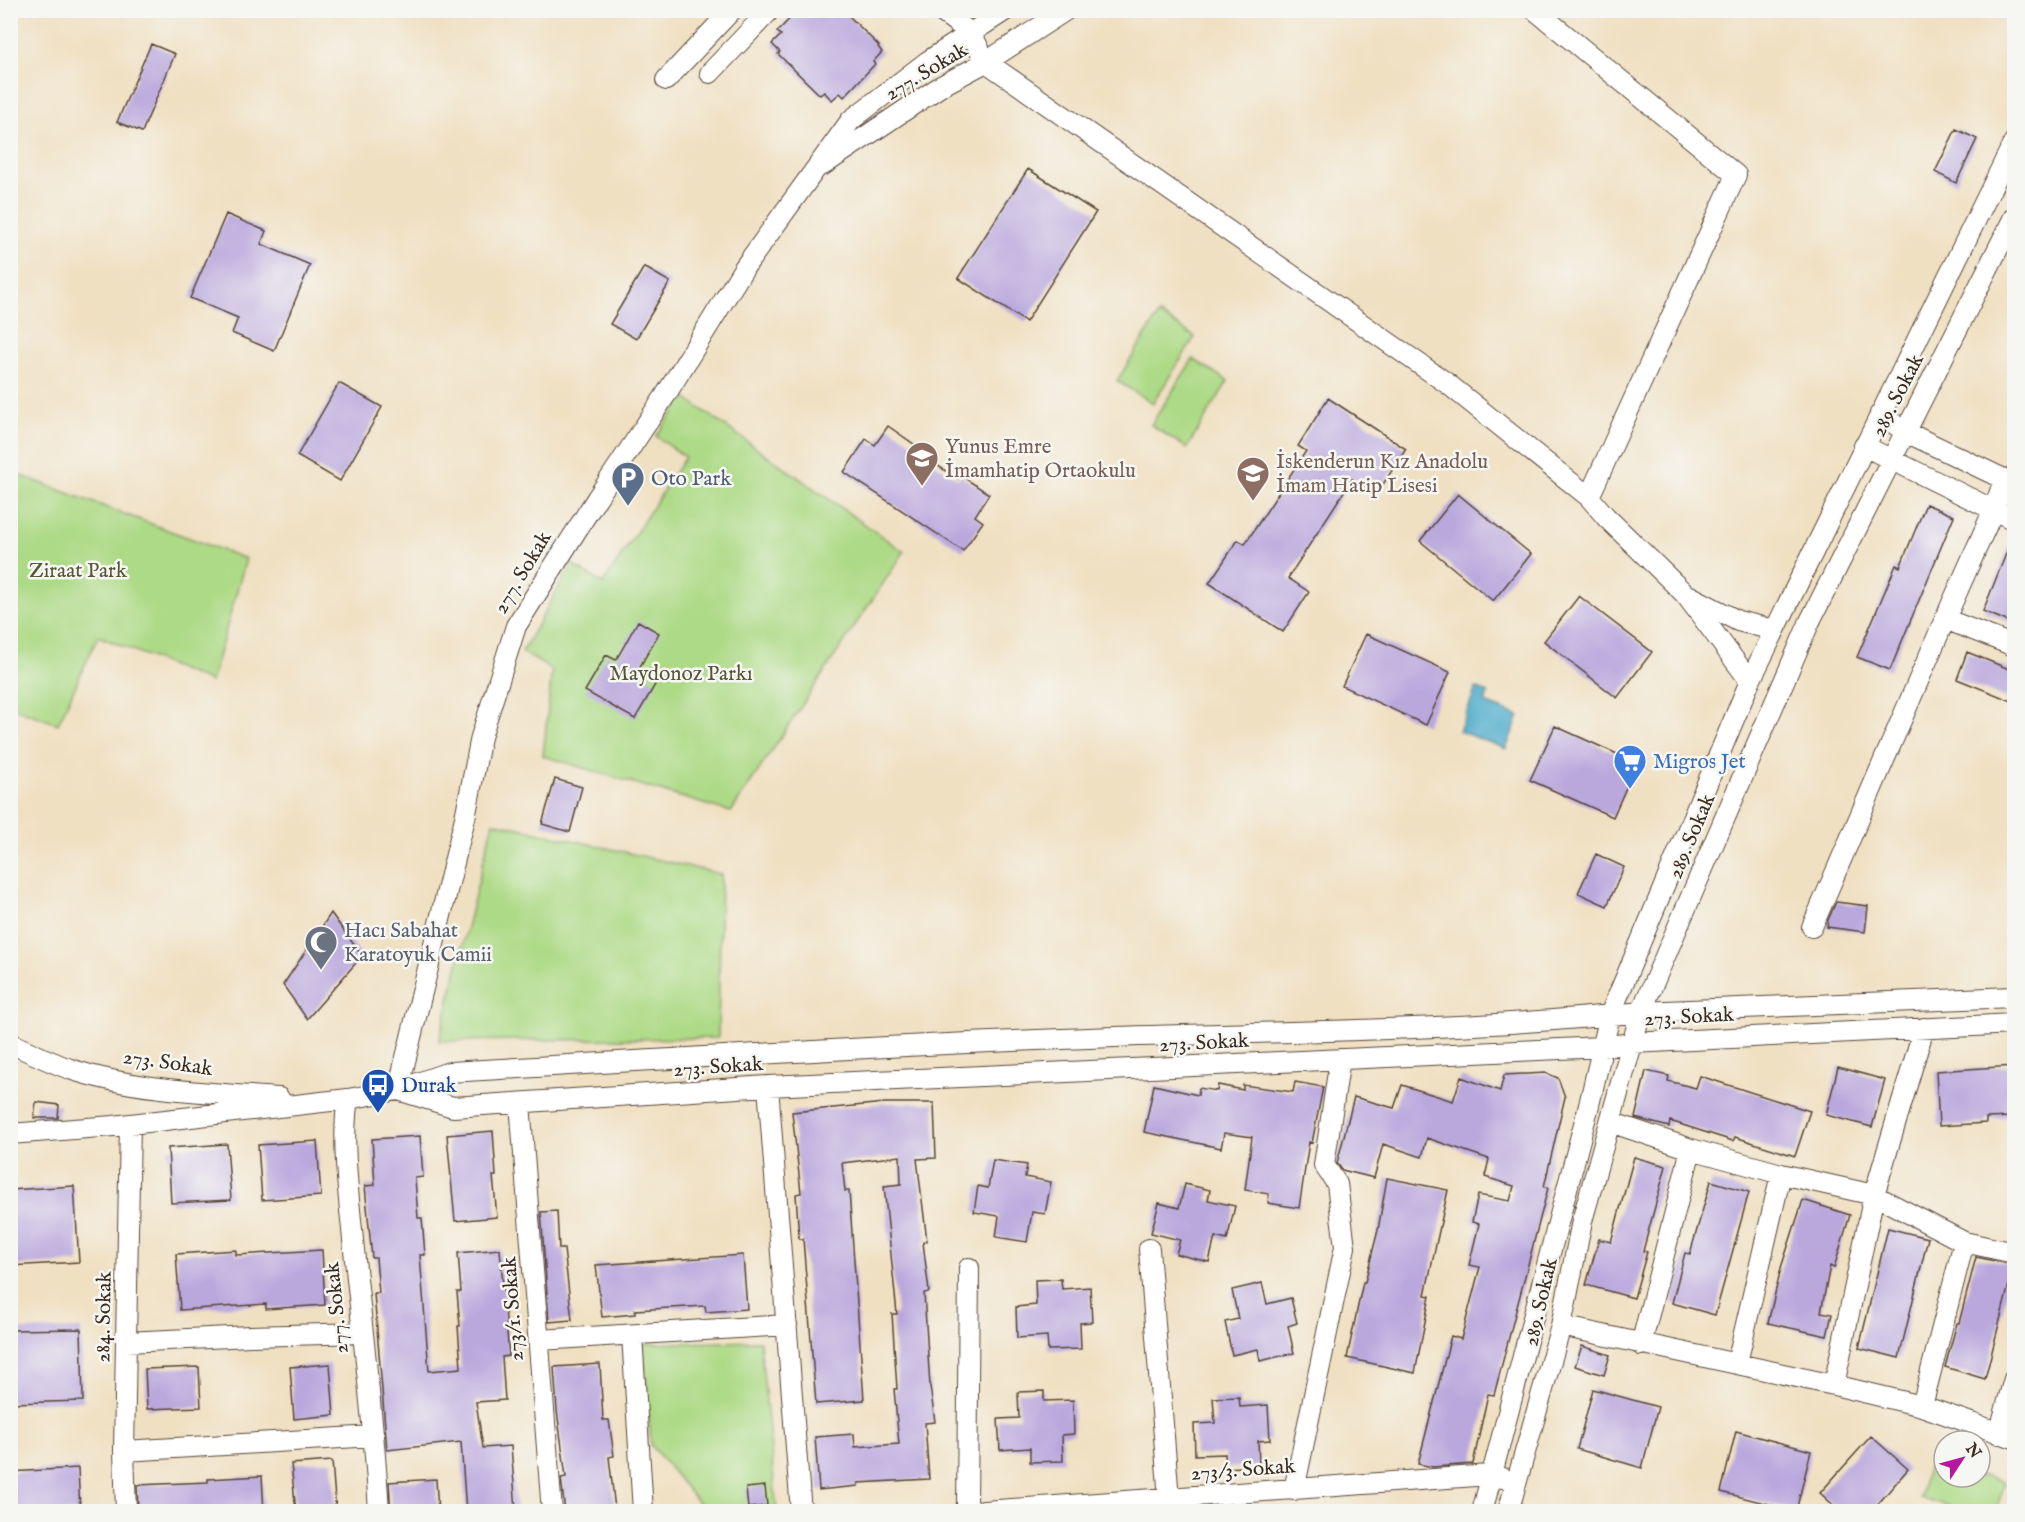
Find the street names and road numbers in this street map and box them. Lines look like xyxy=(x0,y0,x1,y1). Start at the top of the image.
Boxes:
street label: 277. Sokak xyxy=(880,37,974,108)
street label: 289. Sokak xyxy=(1866,349,1931,442)
street label: 277. Sokak xyxy=(488,526,559,619)
street label: 289. Sokak xyxy=(1662,789,1723,883)
street label: 273. Sokak xyxy=(1643,1002,1735,1033)
street label: 273. Sokak xyxy=(1158,1028,1250,1059)
street label: 273. Sokak xyxy=(121,1044,215,1083)
street label: 273. Sokak xyxy=(672,1051,765,1084)
street label: 273/1. Sokak xyxy=(496,1255,531,1362)
street label: 289. Sokak xyxy=(1518,1255,1565,1349)
street label: 277. Sokak xyxy=(319,1260,356,1355)
street label: 284. Sokak xyxy=(90,1270,119,1363)
street label: 273/3. Sokak xyxy=(1190,1453,1297,1488)

